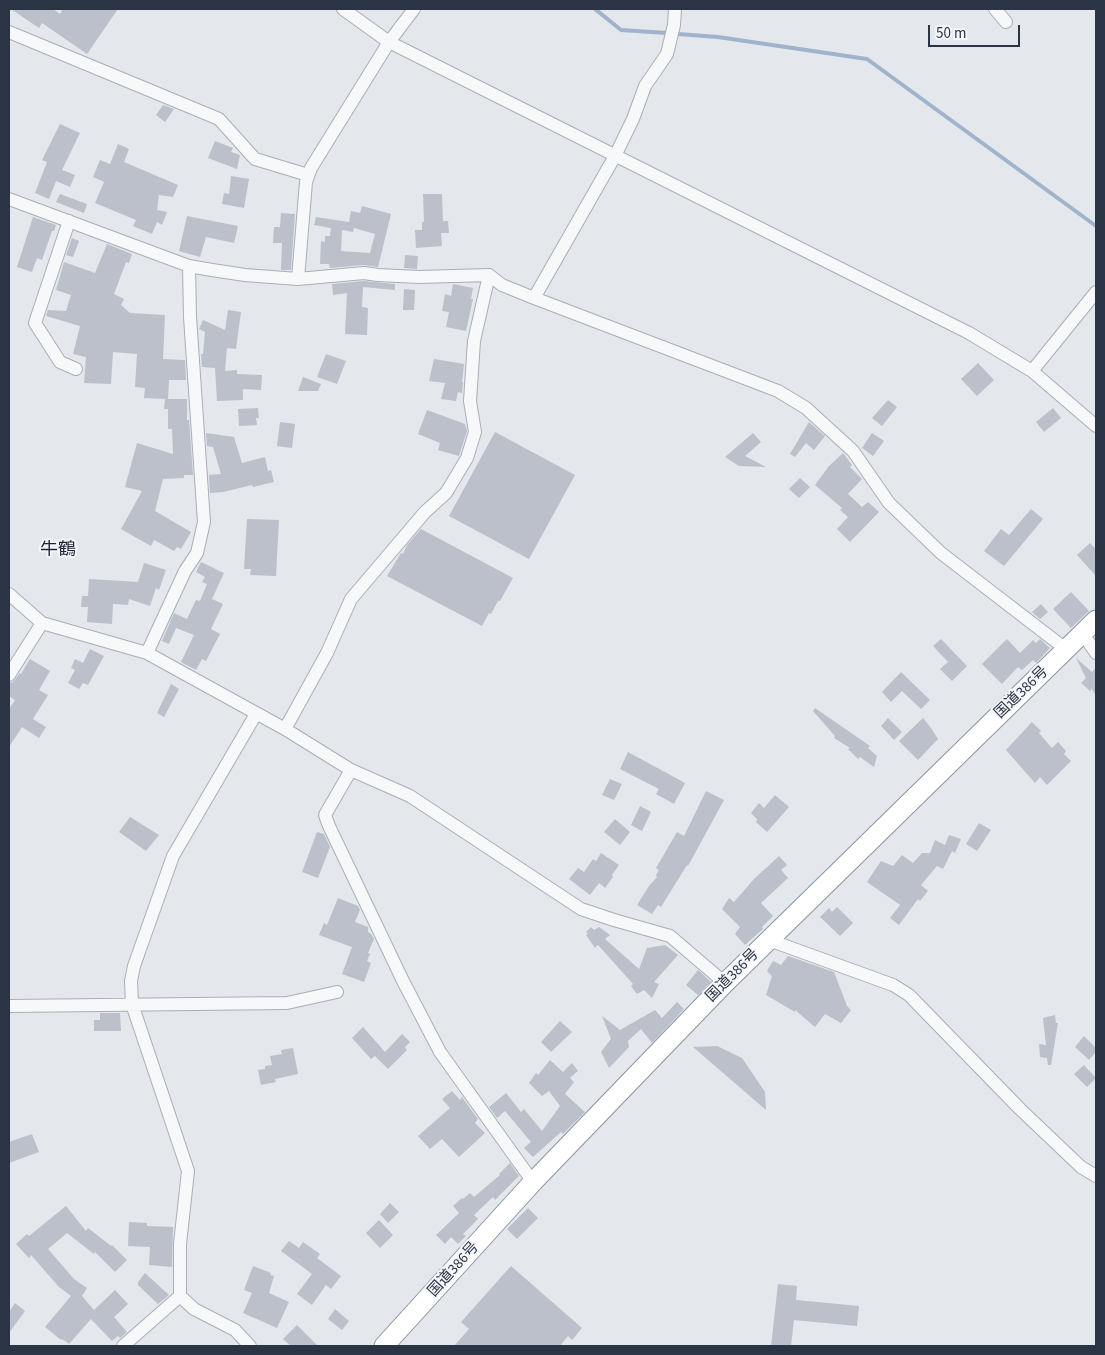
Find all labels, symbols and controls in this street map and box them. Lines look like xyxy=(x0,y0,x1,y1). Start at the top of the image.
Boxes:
scale bar xyxy=(930,15,1022,47)
text: 50 m xyxy=(936,23,966,44)
district label: 牛鶴 xyxy=(40,540,76,562)
street label: 国道386号 xyxy=(992,663,1052,723)
street label: 国道386号 xyxy=(703,946,763,1006)
street label: 国道386号 xyxy=(425,1239,483,1301)

